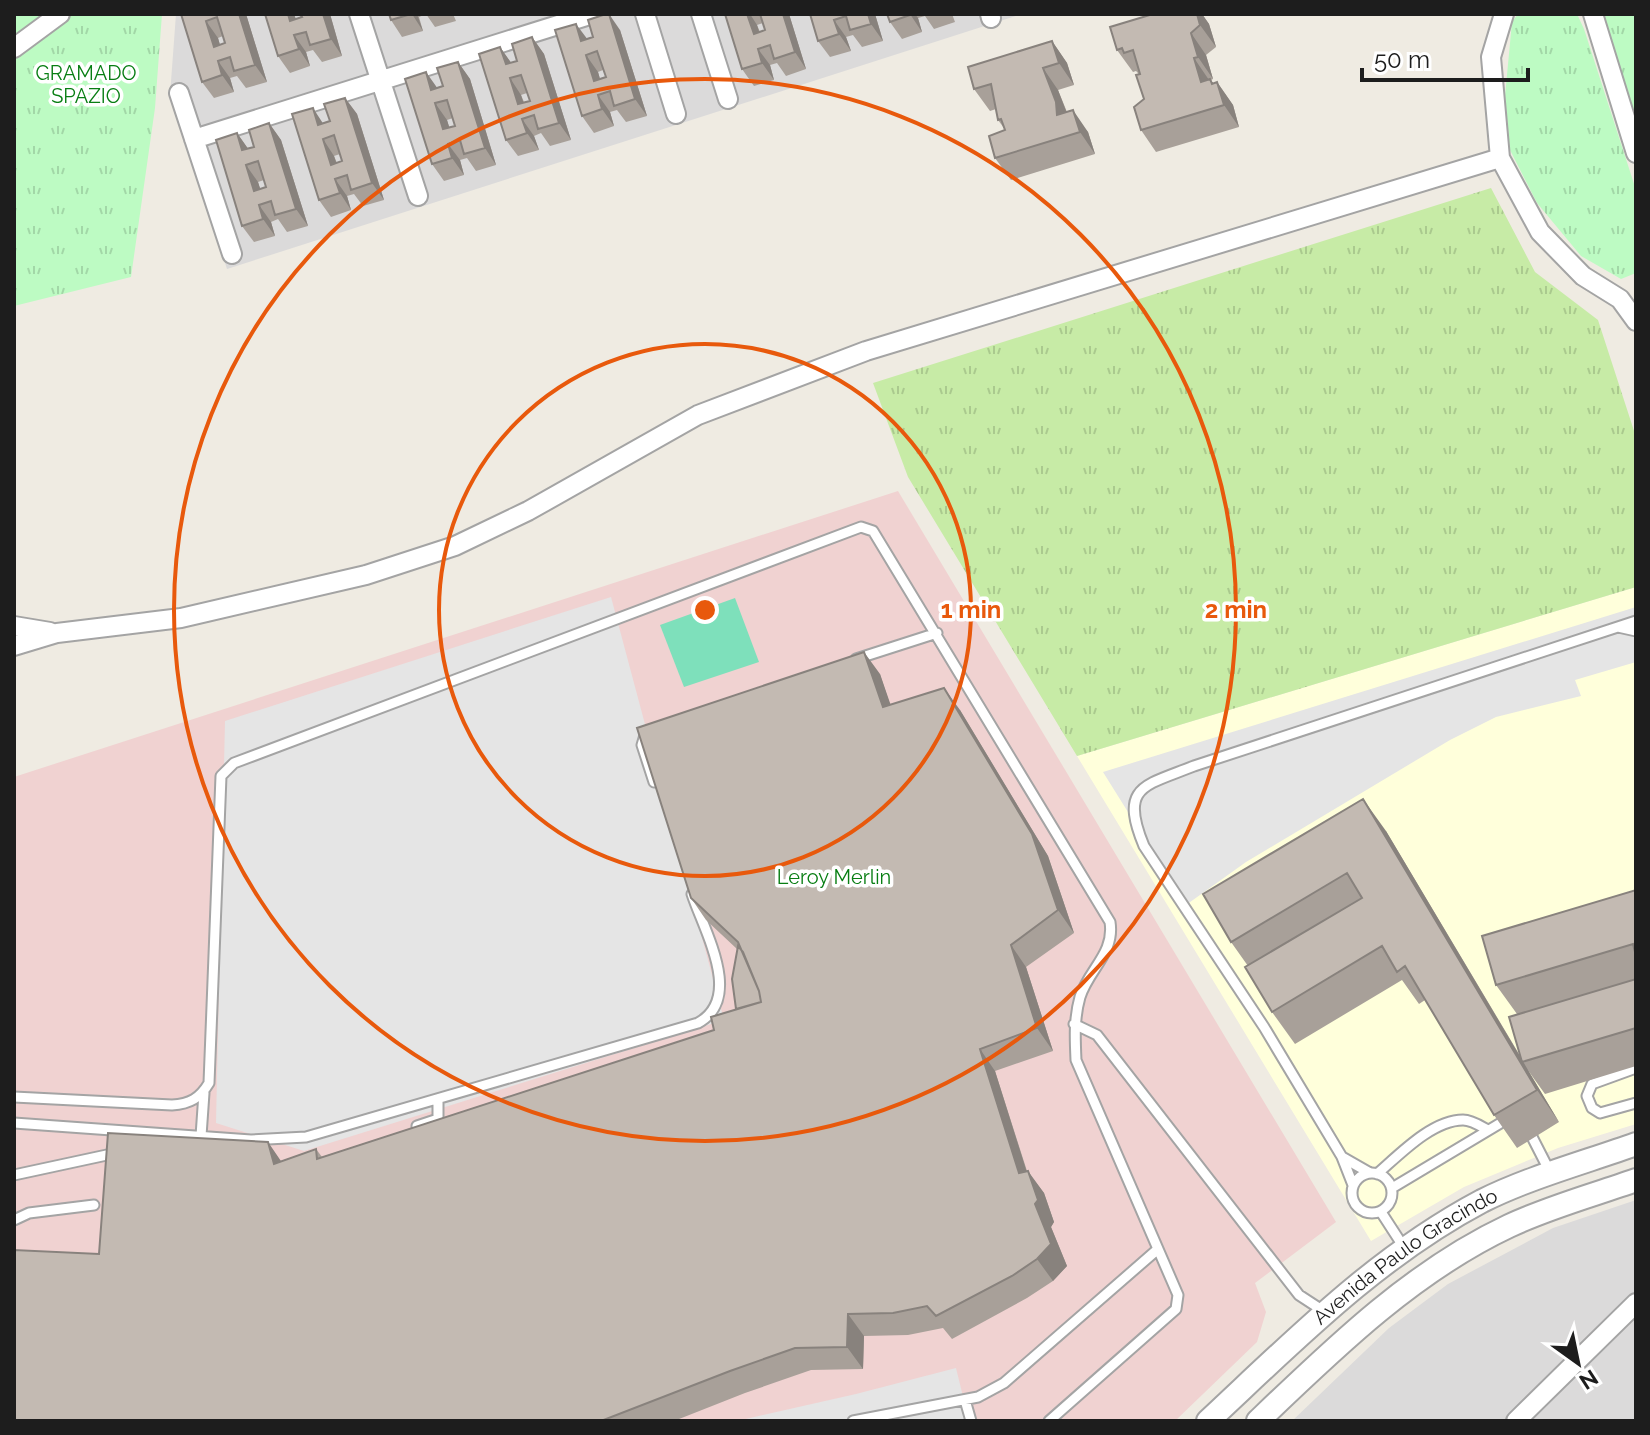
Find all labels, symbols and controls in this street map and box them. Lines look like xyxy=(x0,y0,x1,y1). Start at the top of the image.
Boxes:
scale bar xyxy=(1362,32,1528,82)
text: 50 m xyxy=(1374,45,1430,74)
park label: GRAMADO SPAZIO xyxy=(35,61,137,108)
text: 1 min xyxy=(941,595,1001,624)
text: 2 min xyxy=(1205,595,1267,624)
centre of rings xyxy=(691,596,719,624)
park label: Leroy Merlin xyxy=(777,865,891,889)
street label: Avenida Paulo Gracindo xyxy=(1308,1183,1501,1330)
north arrow xyxy=(1538,1323,1618,1403)
text: N xyxy=(1575,1364,1603,1395)

